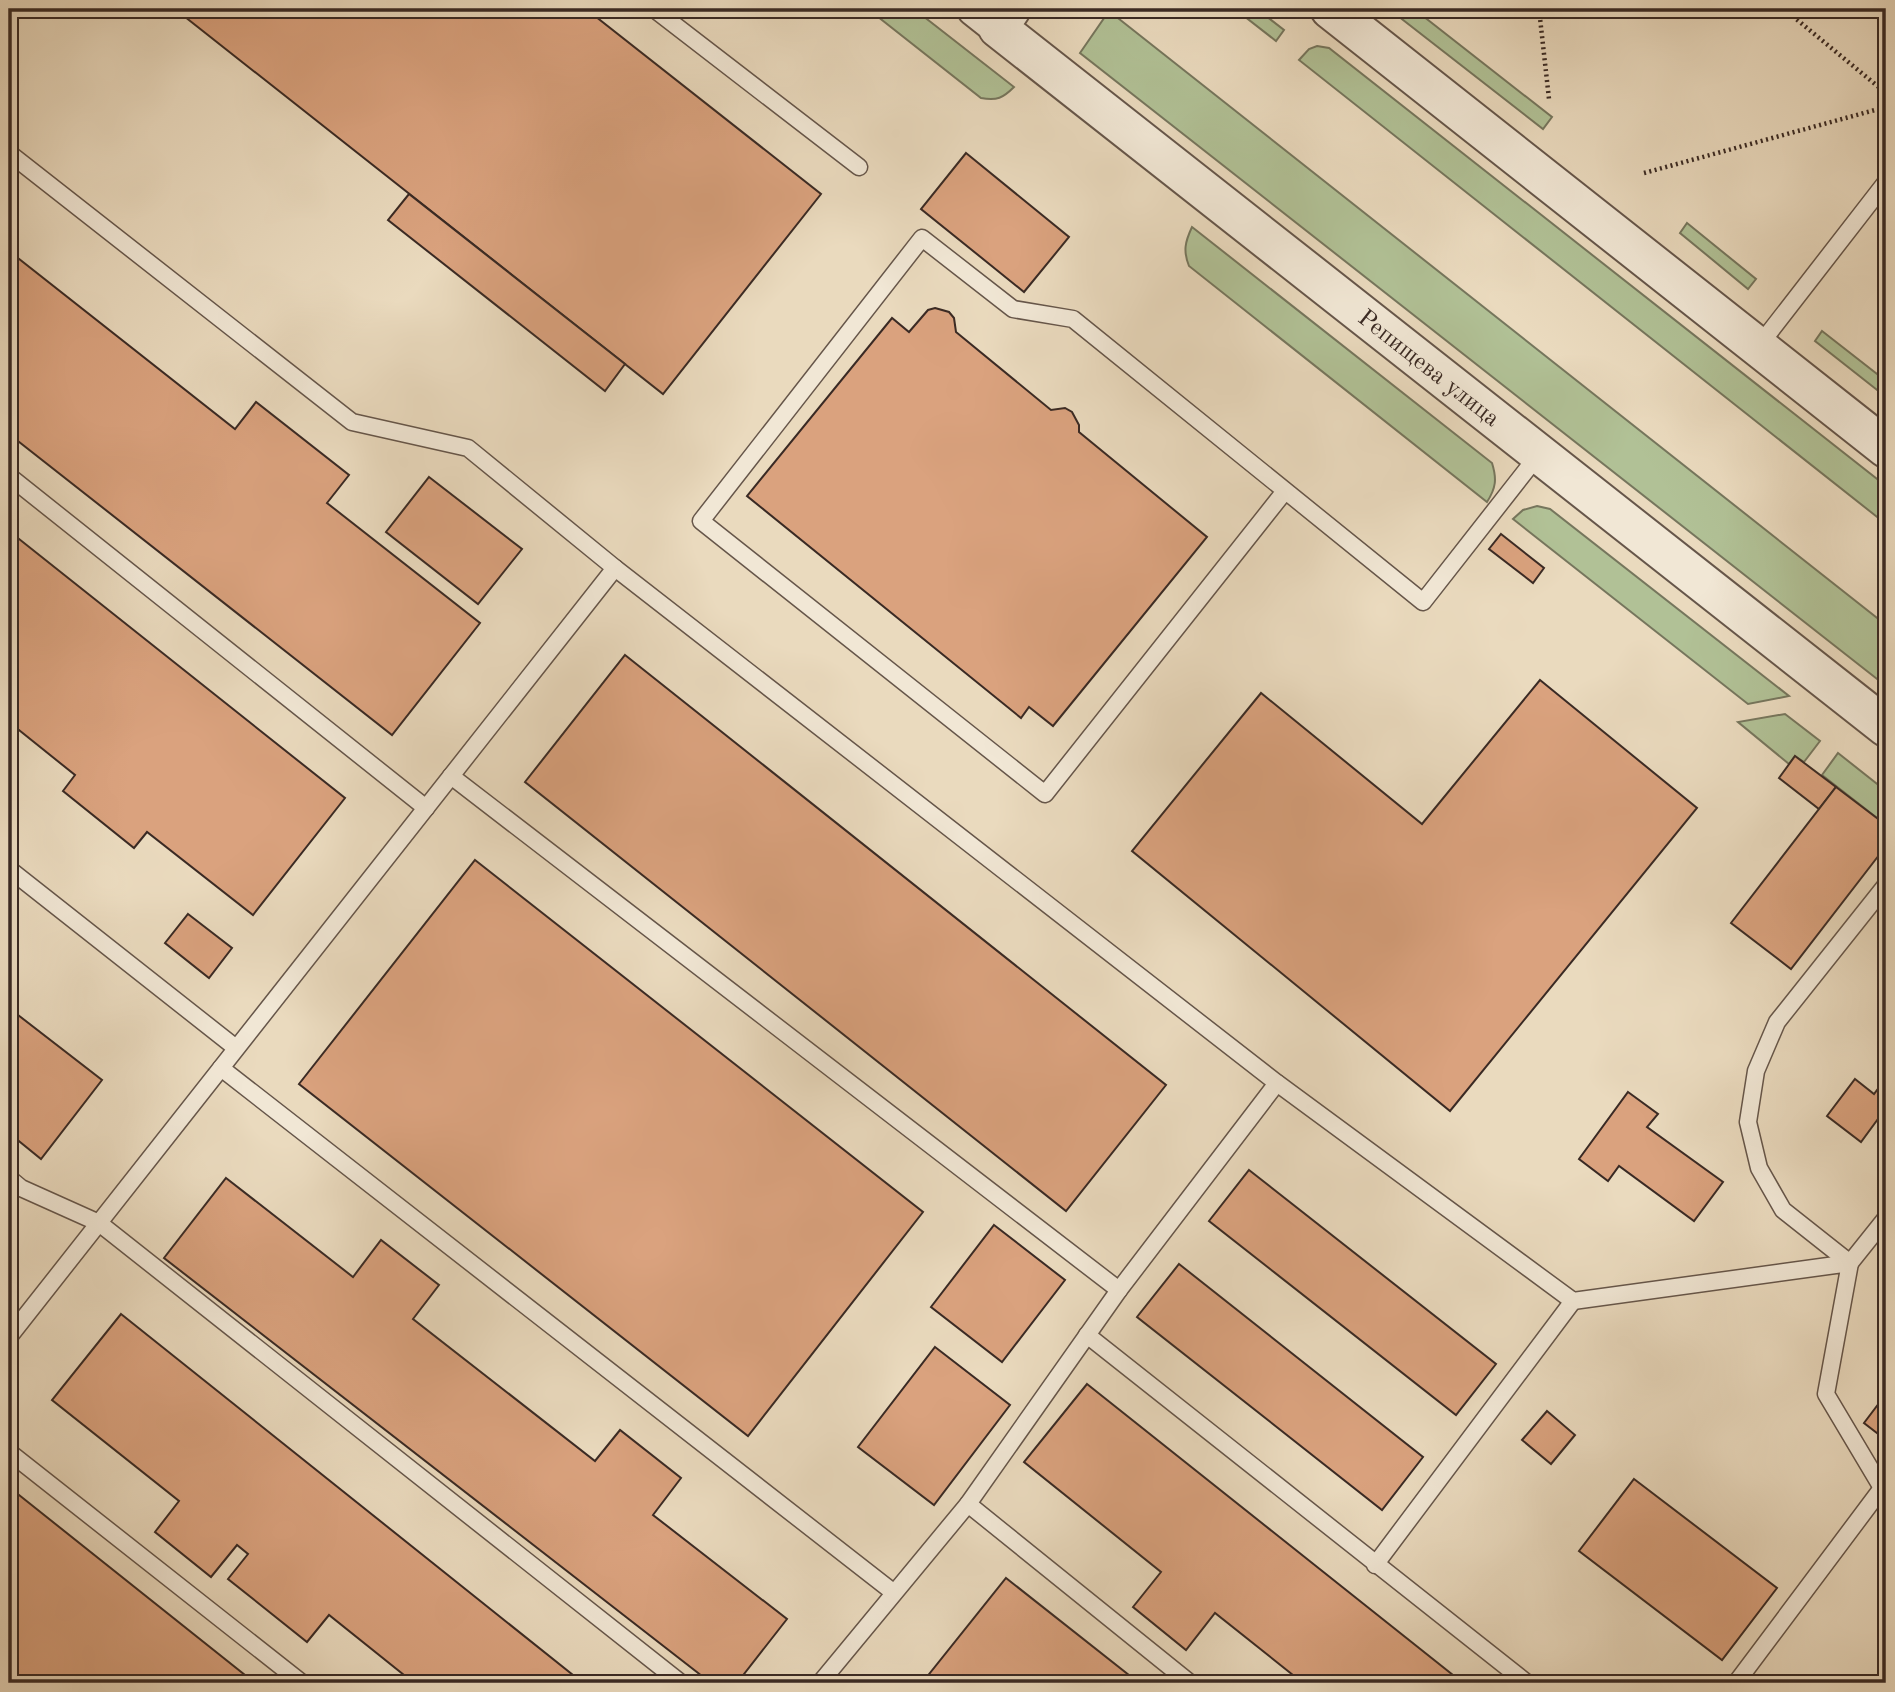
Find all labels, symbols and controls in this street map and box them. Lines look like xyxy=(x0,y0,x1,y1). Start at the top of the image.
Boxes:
street label: Репищева улица xyxy=(1353,306,1504,432)

